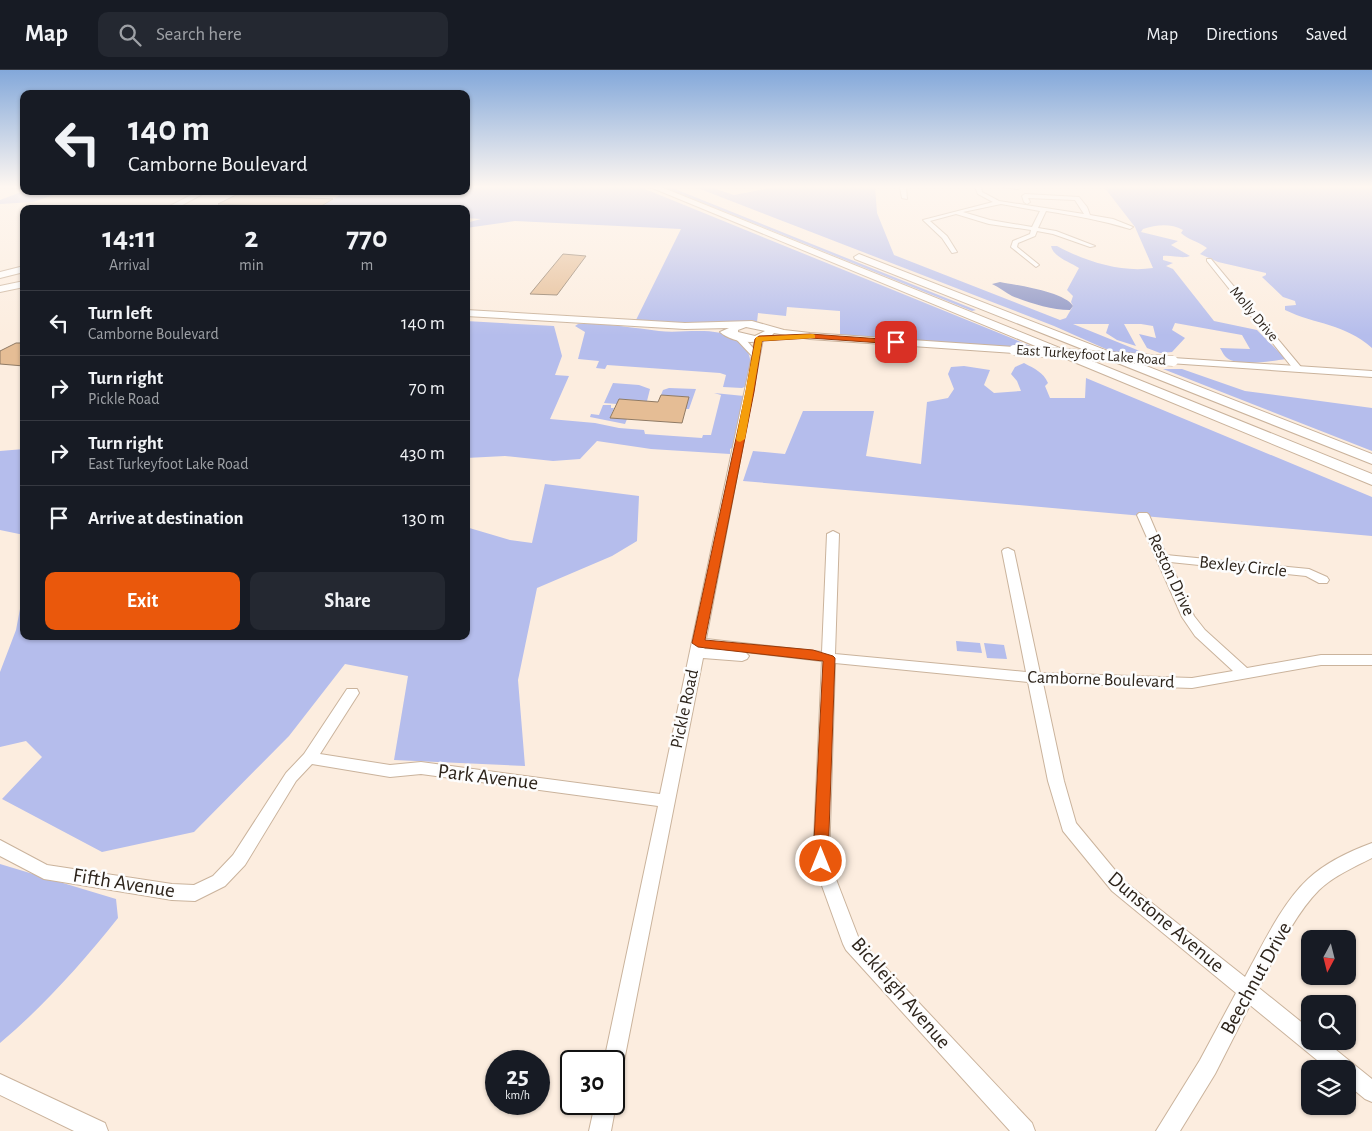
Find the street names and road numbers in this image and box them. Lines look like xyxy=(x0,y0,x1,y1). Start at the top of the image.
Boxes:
street label: Molly Drive xyxy=(1227,284,1281,344)
street label: East Turkeyfoot Lake Road xyxy=(1015,342,1167,368)
street label: Reston Drive xyxy=(1144,531,1198,619)
street label: Bexley Circle xyxy=(1198,553,1288,581)
street label: Pickle Road xyxy=(668,668,702,750)
street label: Camborne Boulevard xyxy=(1027,668,1175,692)
street label: Park Avenue xyxy=(437,760,539,794)
street label: Fifth Avenue xyxy=(71,865,177,901)
street label: Dunstone Avenue xyxy=(1104,868,1228,976)
street label: Beechnut Drive xyxy=(1217,918,1295,1038)
street label: Bickleigh Avenue xyxy=(847,933,955,1053)

